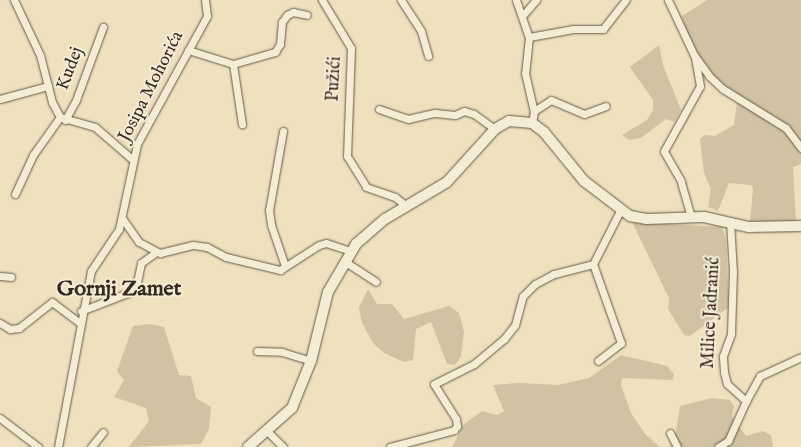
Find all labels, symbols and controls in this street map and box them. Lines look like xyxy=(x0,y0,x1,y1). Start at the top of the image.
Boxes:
street label: Josipa Mohorića xyxy=(115,28,189,146)
street label: Kudej xyxy=(53,44,89,94)
street label: Pužići xyxy=(323,56,347,102)
street label: Milice Jadranić xyxy=(698,256,726,370)
district label: Gornji Zamet xyxy=(57,277,181,303)

